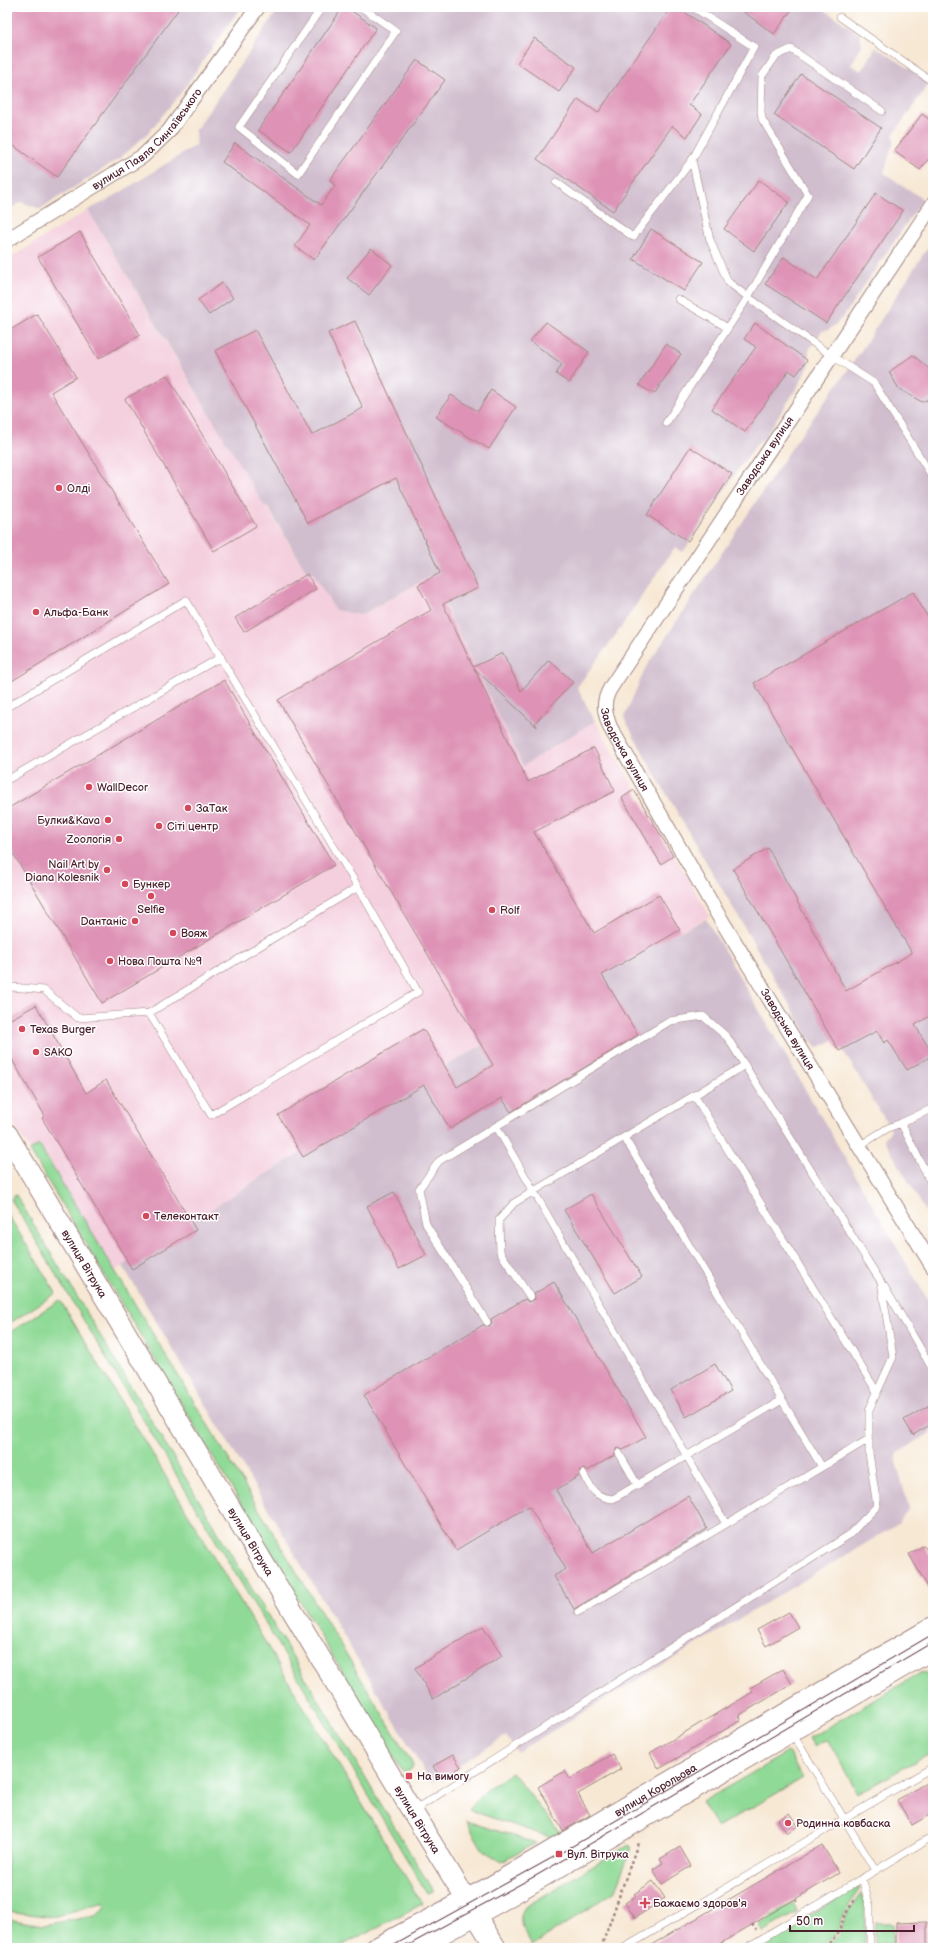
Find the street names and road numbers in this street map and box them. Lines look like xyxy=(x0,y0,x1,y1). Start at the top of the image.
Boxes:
street label: вулиця Павла Сингаївського xyxy=(90,86,204,192)
street label: Заводська вулиця xyxy=(734,414,796,498)
street label: Заводська вулиця xyxy=(598,707,652,793)
street label: Заводська вулиця xyxy=(758,986,818,1072)
street label: вулиця Вітрука xyxy=(59,1227,110,1300)
street label: вулиця Вітрука xyxy=(225,1505,276,1578)
street label: вулиця Корольова xyxy=(612,1761,699,1819)
street label: вулиця Вітрука xyxy=(392,1783,443,1856)

